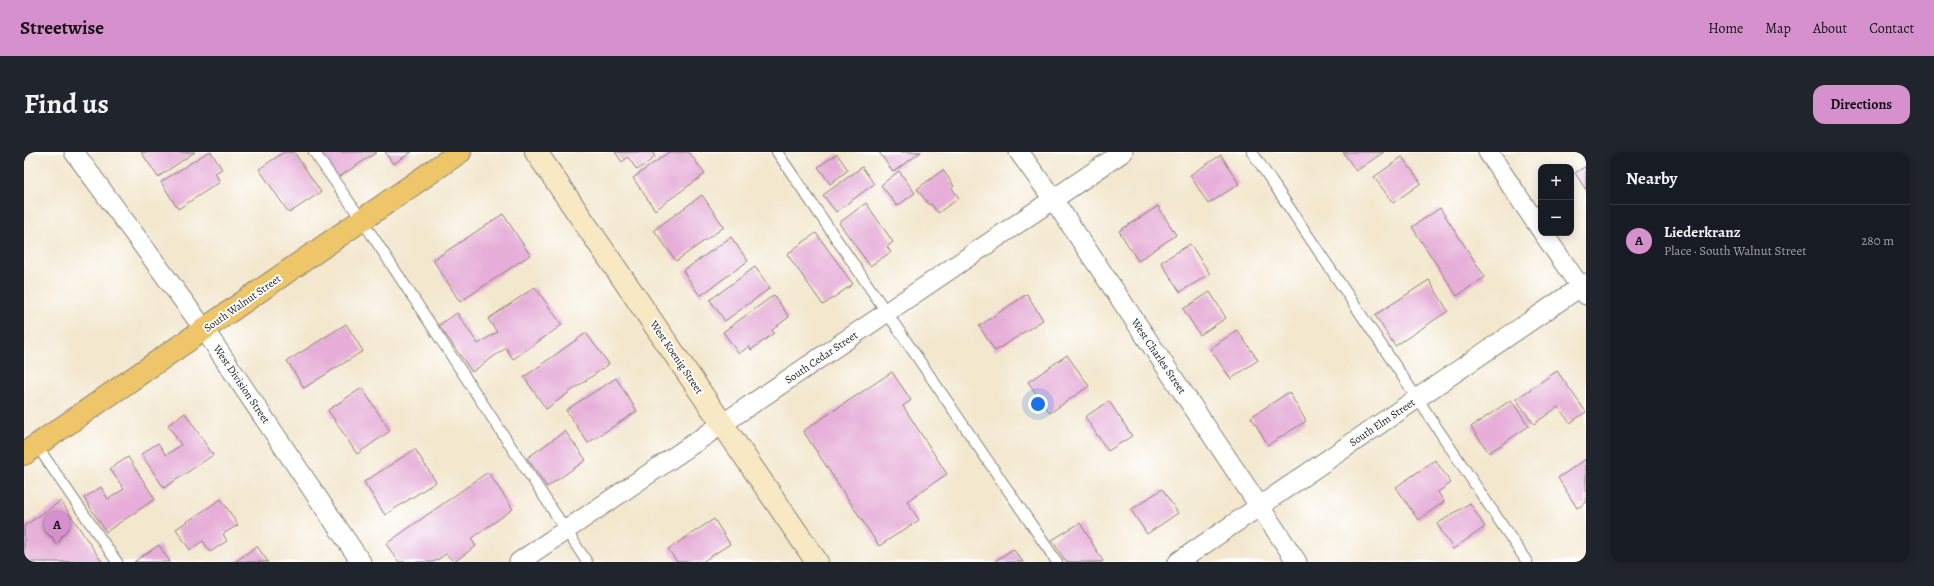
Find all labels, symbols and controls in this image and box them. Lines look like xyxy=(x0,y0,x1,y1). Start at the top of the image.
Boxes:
text: Streetwise xyxy=(20,15,104,41)
text: Home xyxy=(1708,19,1743,38)
text: Map xyxy=(1765,19,1791,38)
text: About xyxy=(1813,19,1847,38)
text: Contact xyxy=(1869,19,1914,38)
text: Find us xyxy=(24,85,109,123)
button: Directions xyxy=(1813,85,1910,124)
map controls xyxy=(1538,164,1574,236)
button: + xyxy=(1538,164,1574,200)
text: Nearby xyxy=(1626,167,1677,190)
button: − xyxy=(1538,200,1574,236)
text: Liederkranz xyxy=(1664,222,1741,242)
text: A xyxy=(1635,232,1643,249)
text: 280 m xyxy=(1861,232,1894,249)
text: Place · South Walnut Street xyxy=(1664,242,1807,259)
street label: South Walnut Street xyxy=(201,271,284,336)
street label: West Charles Street xyxy=(1127,315,1190,397)
street label: West Koenig Street xyxy=(646,317,707,397)
street label: South Cedar Street xyxy=(782,327,861,387)
street label: West Division Street xyxy=(209,341,274,427)
your location xyxy=(1028,394,1048,414)
street label: South Elm Street xyxy=(1346,395,1418,450)
pin: A xyxy=(44,511,70,544)

